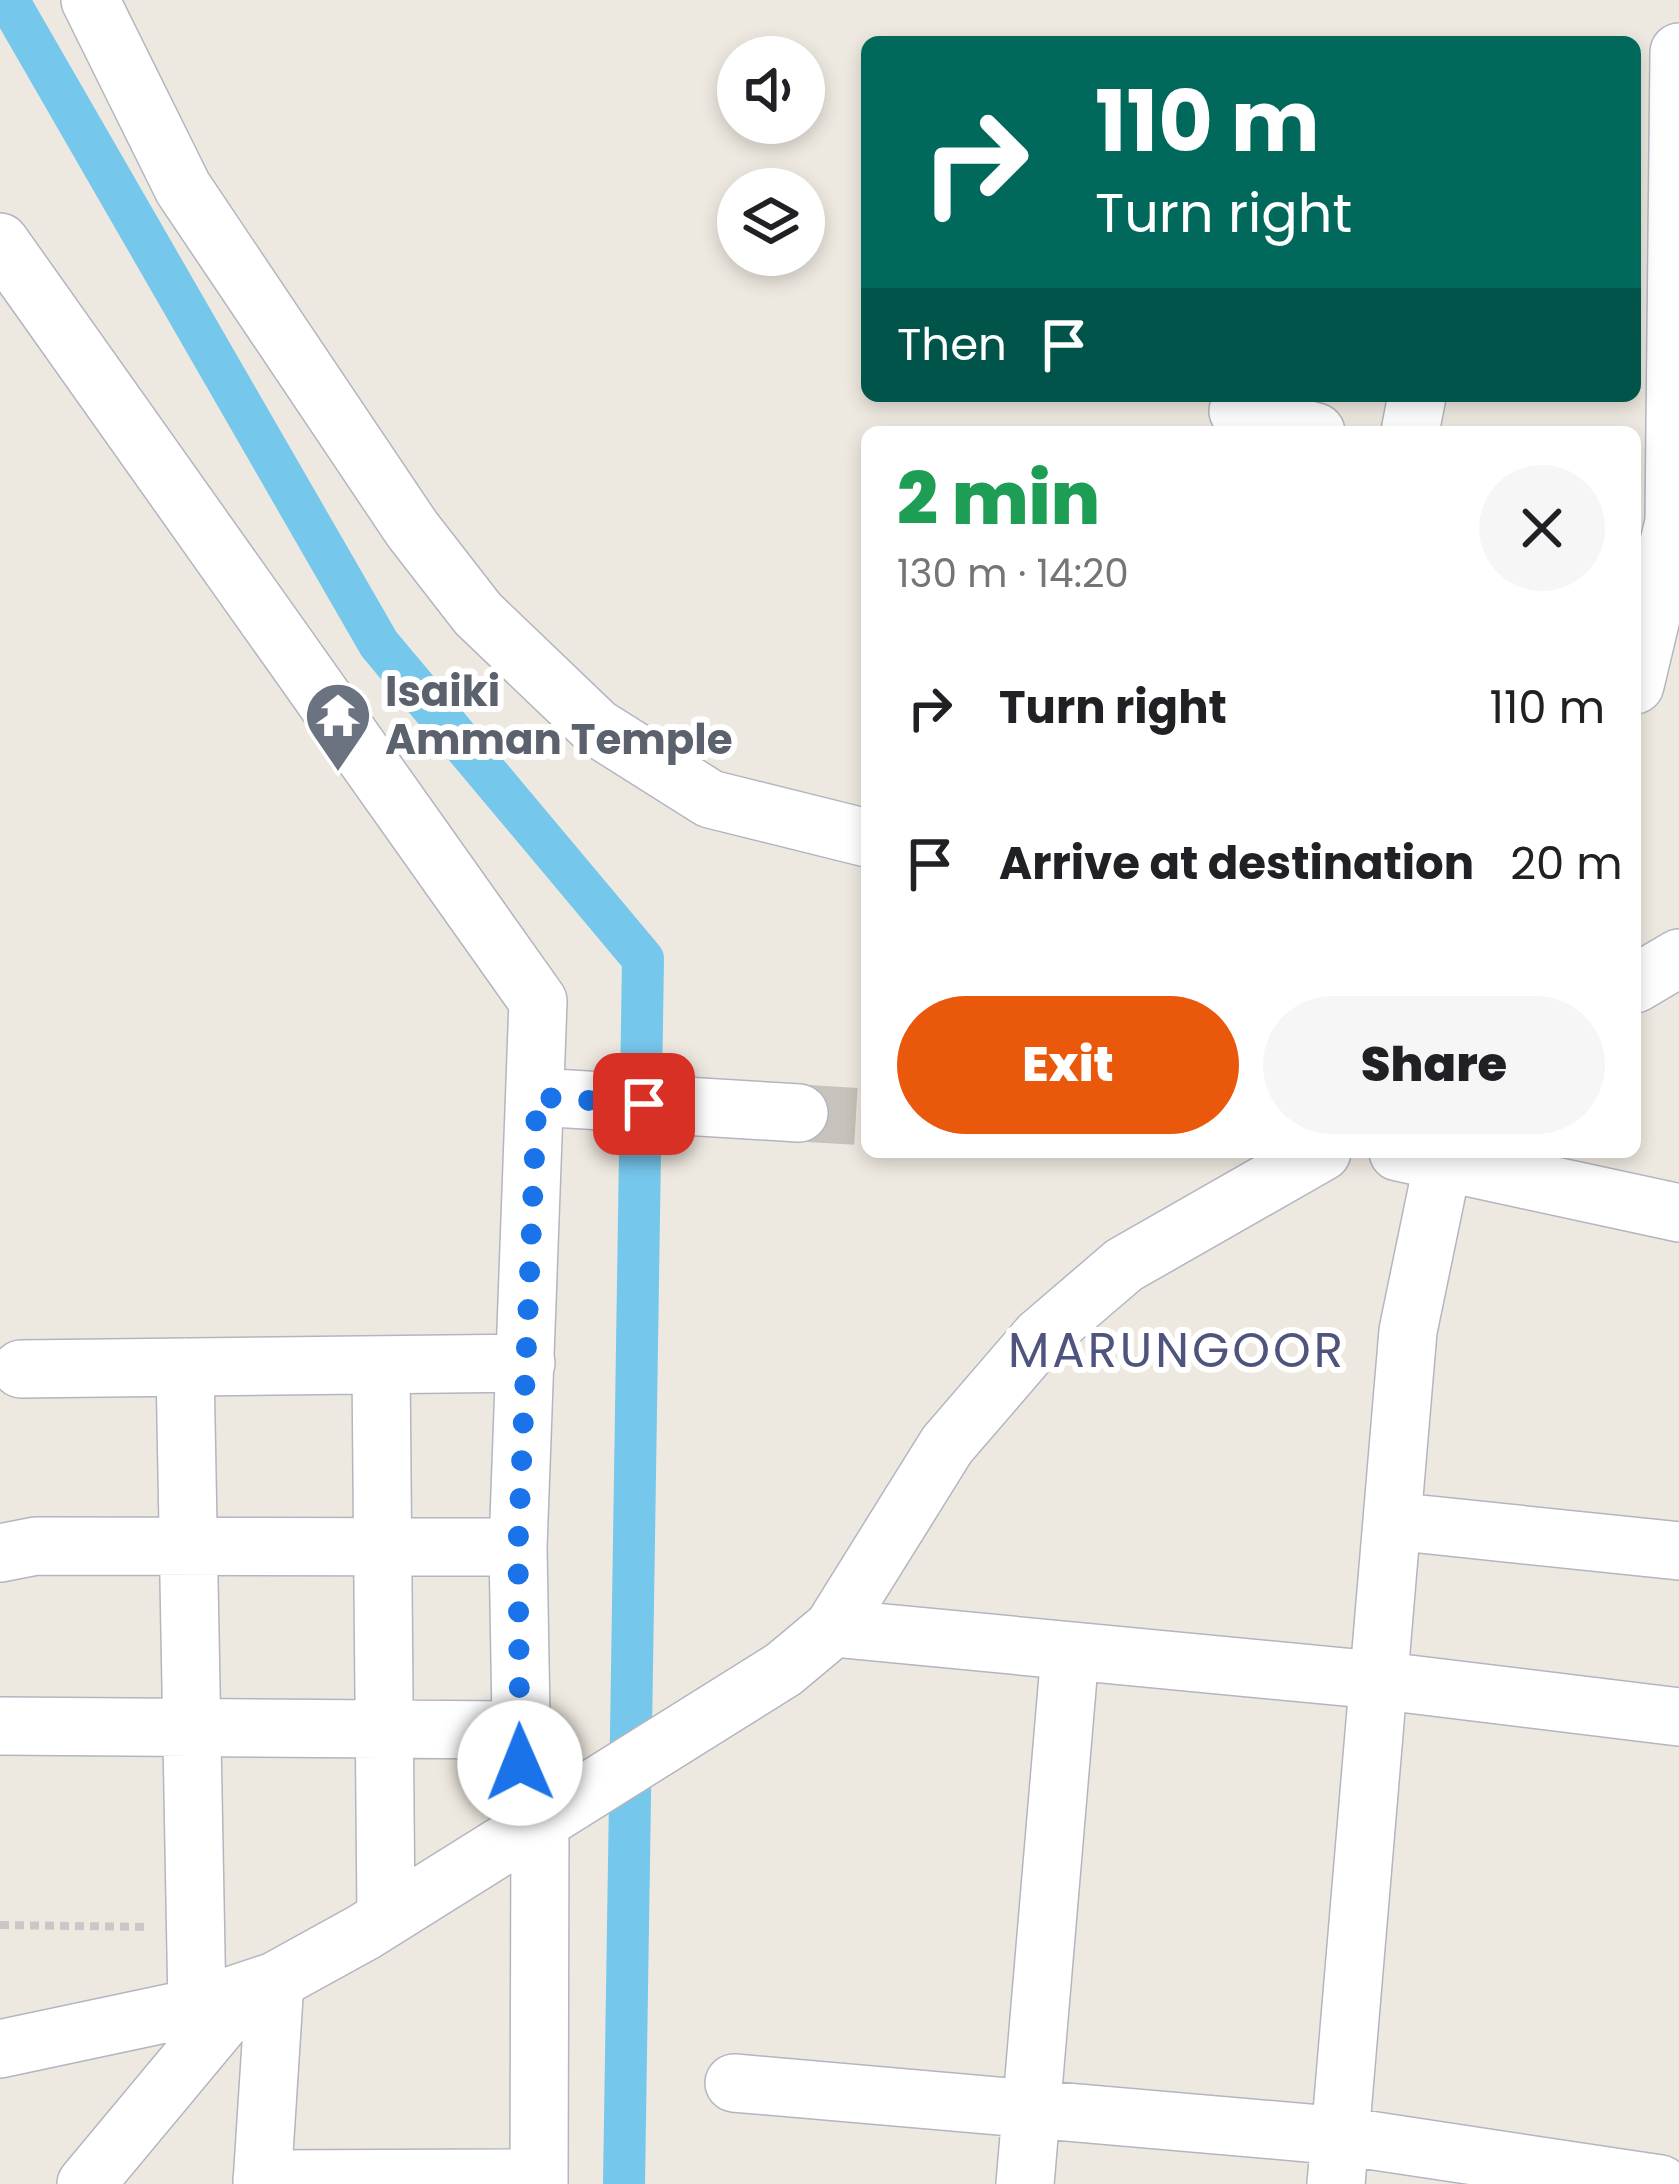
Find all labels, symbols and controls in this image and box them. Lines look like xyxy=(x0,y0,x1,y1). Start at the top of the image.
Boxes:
map controls xyxy=(717,36,825,276)
button: sound xyxy=(717,36,825,144)
text: 110 m xyxy=(1095,63,1320,180)
icon: right xyxy=(897,84,1053,240)
button: layers xyxy=(717,168,825,276)
text: Turn right xyxy=(1095,175,1352,251)
icon: arrive xyxy=(1031,312,1097,378)
text: Then xyxy=(897,313,1007,376)
text: 2 min xyxy=(897,448,1100,549)
button: close xyxy=(1479,465,1605,591)
text: 130 m · 14:20 xyxy=(897,546,1129,601)
place label: Isaiki Amman Temple xyxy=(385,662,733,769)
icon: right xyxy=(897,675,963,741)
text: Turn right xyxy=(999,676,1227,739)
text: 110 m xyxy=(1490,676,1605,739)
temple icon: Isaiki Amman Temple xyxy=(303,680,373,774)
icon: arrive xyxy=(897,831,963,897)
text: Arrive at destination xyxy=(999,832,1474,895)
text: 20 m xyxy=(1510,832,1623,895)
button: Exit xyxy=(897,996,1239,1134)
button: Share xyxy=(1263,996,1605,1134)
pin xyxy=(593,1053,695,1155)
icon: arrive xyxy=(611,1071,677,1137)
district label: MARUNGOOR xyxy=(1008,1317,1346,1384)
position arrow xyxy=(457,1700,583,1826)

